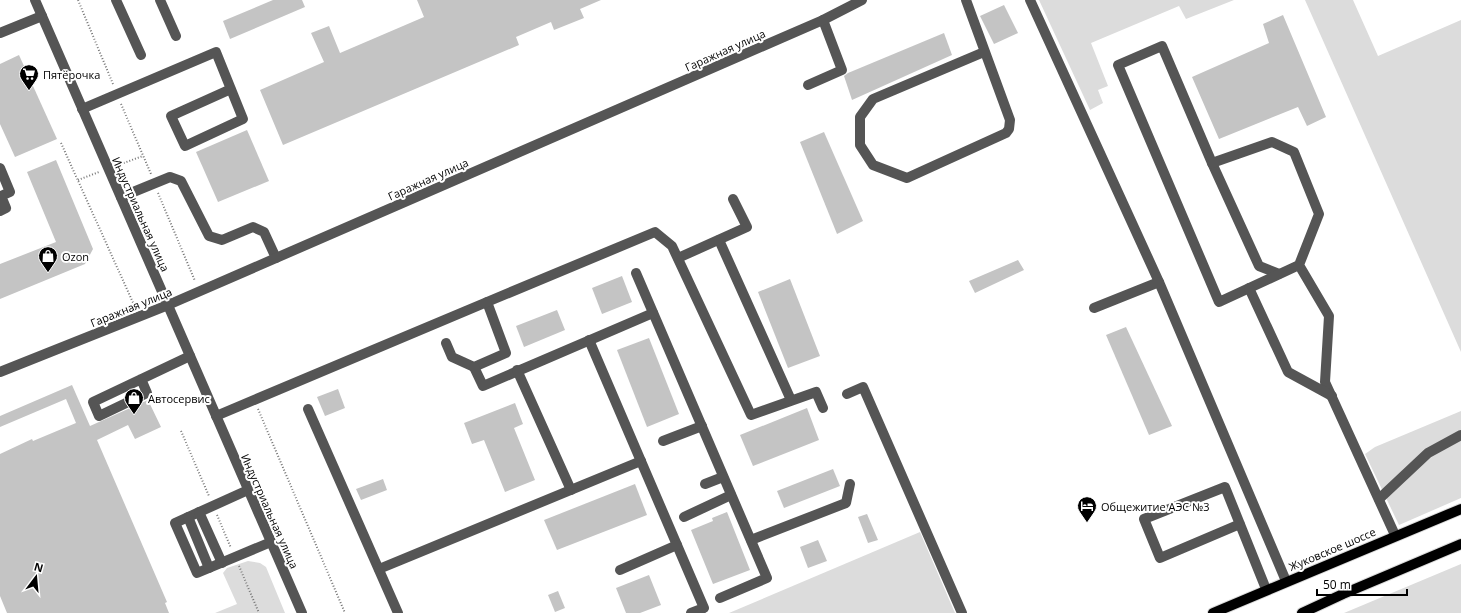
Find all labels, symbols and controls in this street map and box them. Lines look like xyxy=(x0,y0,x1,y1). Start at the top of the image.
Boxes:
street label: Гаражная улица xyxy=(682,26,768,74)
supermarket icon: Пятёрочка xyxy=(18,63,40,91)
place label: Пятёрочка xyxy=(43,67,100,82)
street label: Индустриальная улица xyxy=(109,154,173,274)
street label: Гаражная улица xyxy=(385,155,471,203)
shop icon: Ozon xyxy=(37,245,59,273)
place label: Ozon xyxy=(62,249,89,264)
street label: Гаражная улица xyxy=(88,284,174,330)
shop icon: Автосервис xyxy=(123,387,145,415)
place label: Автосервис xyxy=(148,391,210,406)
street label: Индустриальная улица xyxy=(238,451,302,571)
hotel icon: Общежитие АЭС №3 xyxy=(1076,495,1098,523)
place label: Общежитие АЭС №3 xyxy=(1101,499,1210,514)
street label: Жуковское шоссе xyxy=(1286,524,1378,574)
north arrow xyxy=(16,557,56,597)
text: N xyxy=(33,558,45,575)
scale bar xyxy=(1317,571,1407,597)
text: 50 m xyxy=(1323,576,1351,593)

